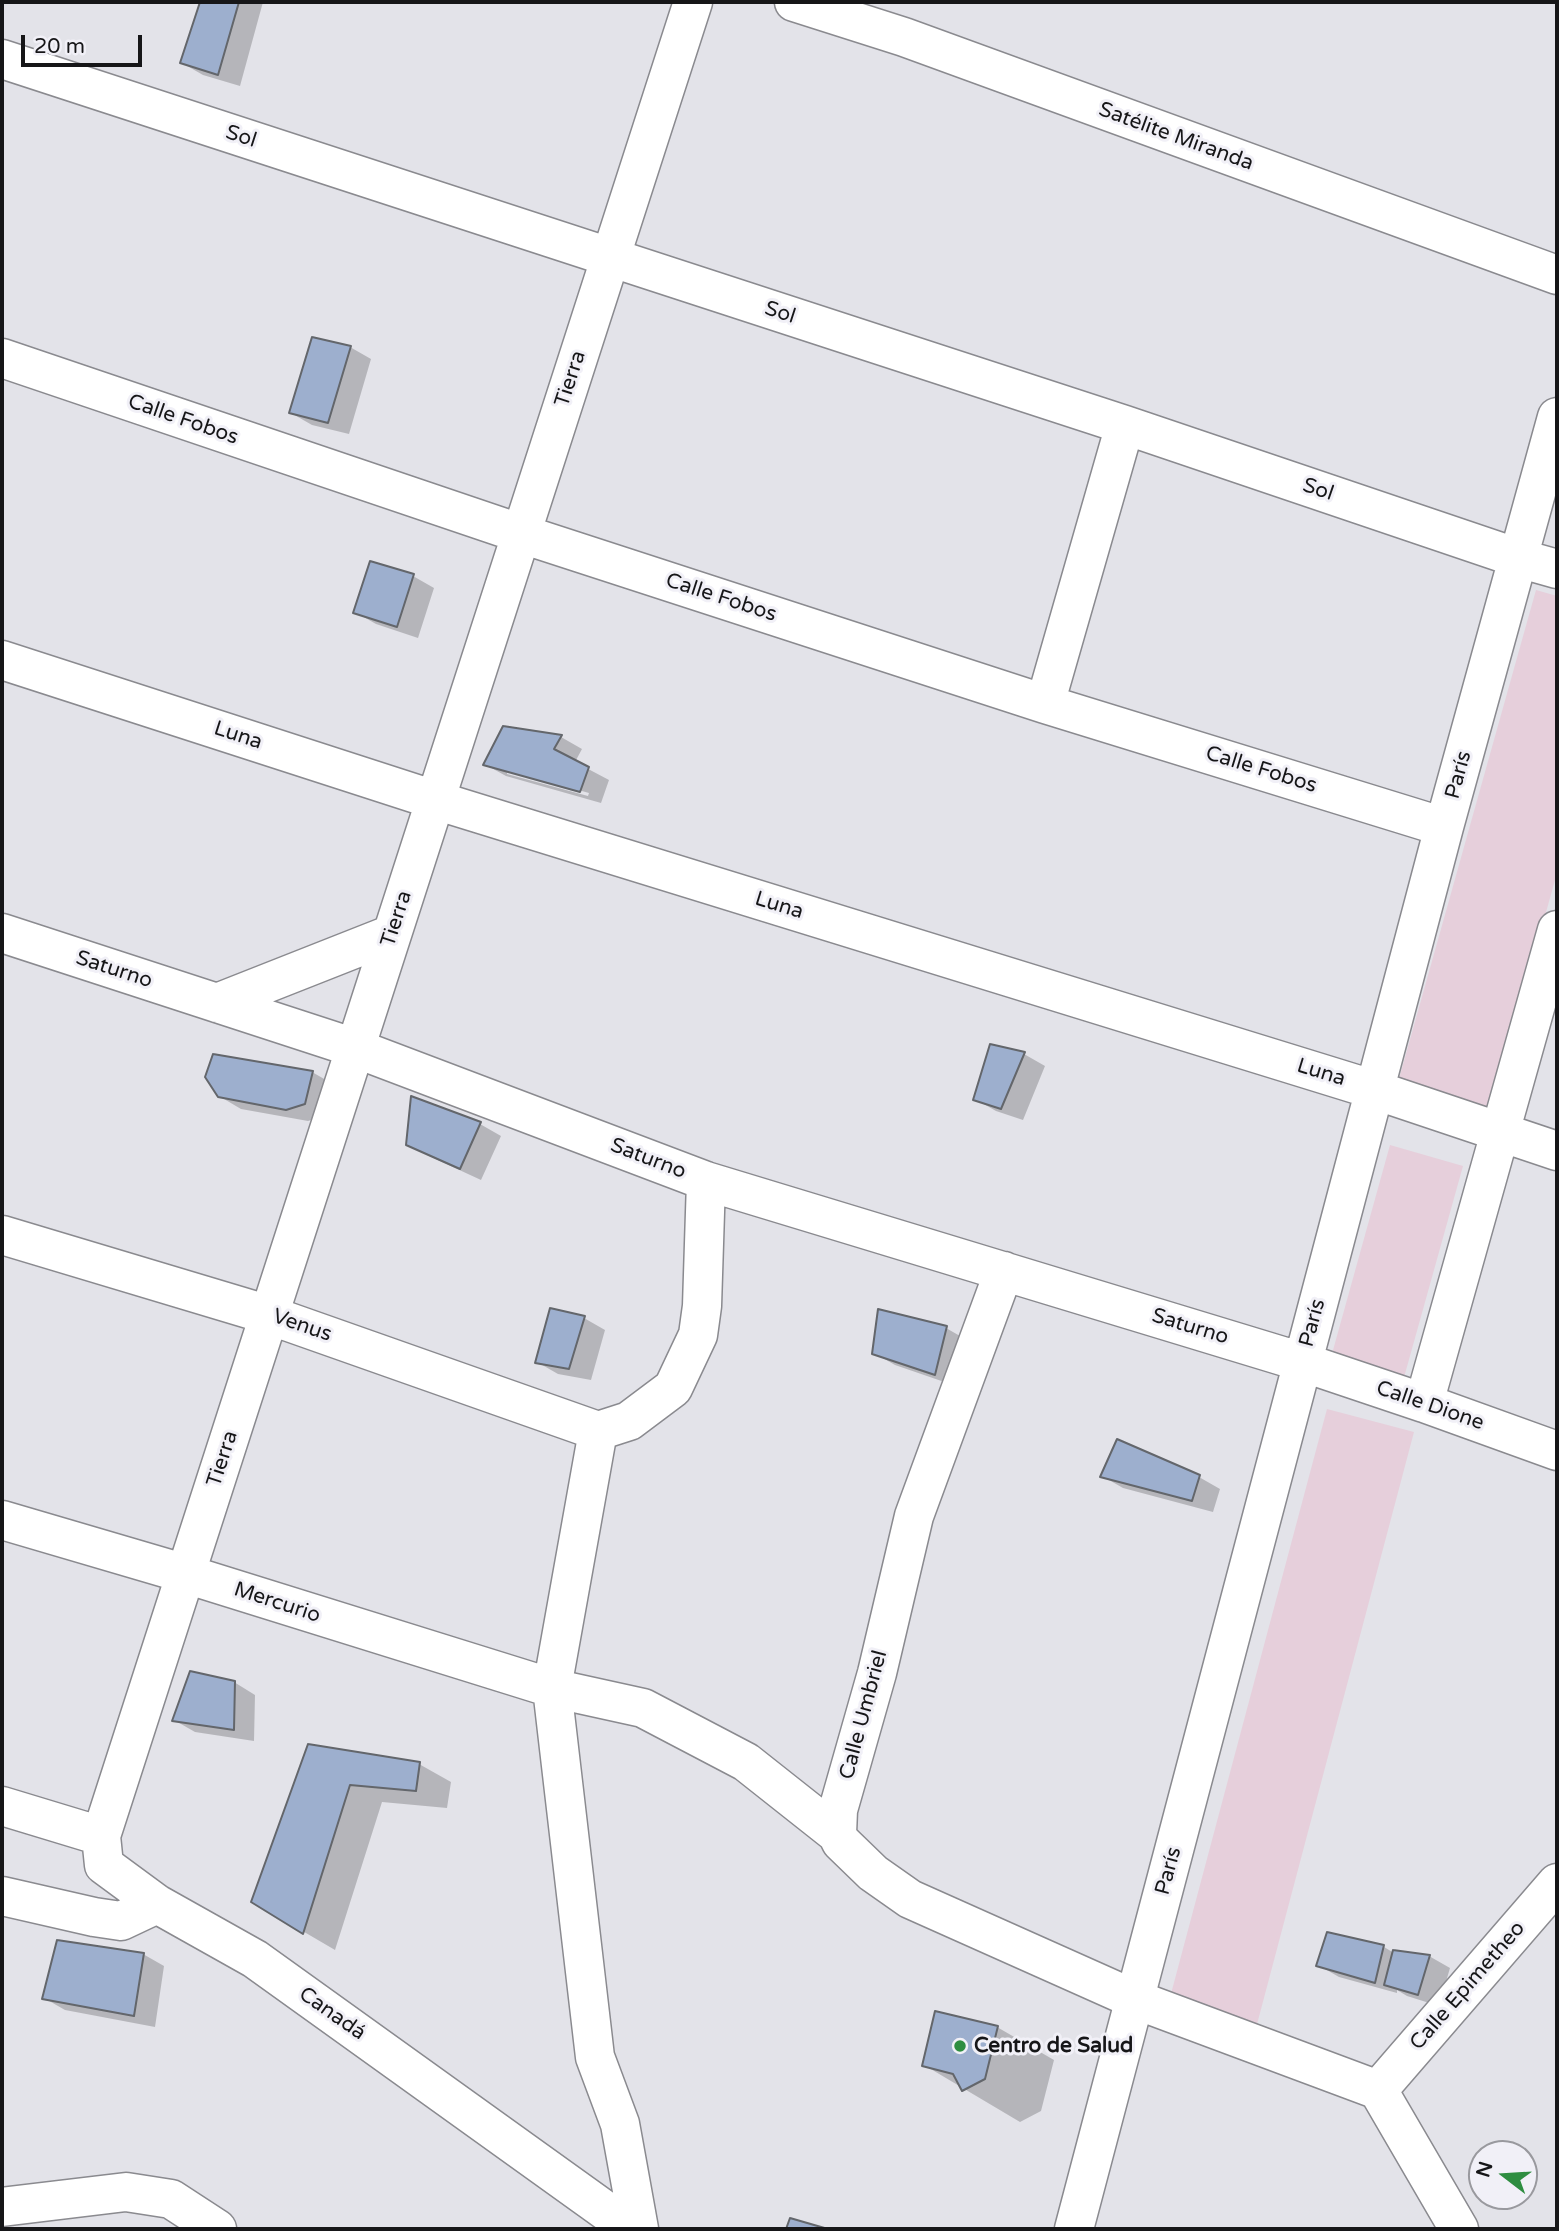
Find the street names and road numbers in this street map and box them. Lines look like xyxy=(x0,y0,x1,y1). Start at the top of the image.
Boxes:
street label: Satélite Miranda xyxy=(1095,97,1257,177)
street label: Sol xyxy=(222,120,260,154)
street label: Sol xyxy=(761,296,799,330)
street label: Tierra xyxy=(550,348,592,410)
street label: Calle Fobos xyxy=(125,389,241,451)
street label: Sol xyxy=(1299,473,1337,507)
street label: Calle Fobos xyxy=(662,568,780,628)
street label: Luna xyxy=(211,716,265,756)
street label: Calle Fobos xyxy=(1202,741,1320,799)
street label: París xyxy=(1441,748,1477,802)
street label: Luna xyxy=(752,887,806,925)
street label: Tierra xyxy=(376,888,418,950)
street label: Saturno xyxy=(73,946,155,994)
street label: Luna xyxy=(1294,1054,1348,1092)
street label: Saturno xyxy=(607,1133,689,1185)
street label: París xyxy=(1295,1296,1331,1350)
street label: Saturno xyxy=(1149,1303,1231,1351)
street label: Venus xyxy=(269,1304,335,1348)
street label: Calle Dione xyxy=(1373,1376,1487,1436)
street label: Tierra xyxy=(202,1428,244,1490)
street label: Mercurio xyxy=(230,1577,324,1629)
street label: Calle Umbriel xyxy=(835,1648,893,1782)
street label: París xyxy=(1151,1844,1187,1898)
street label: Calle Epimetheo xyxy=(1405,1916,1531,2056)
street label: Canadá xyxy=(294,1982,370,2046)

